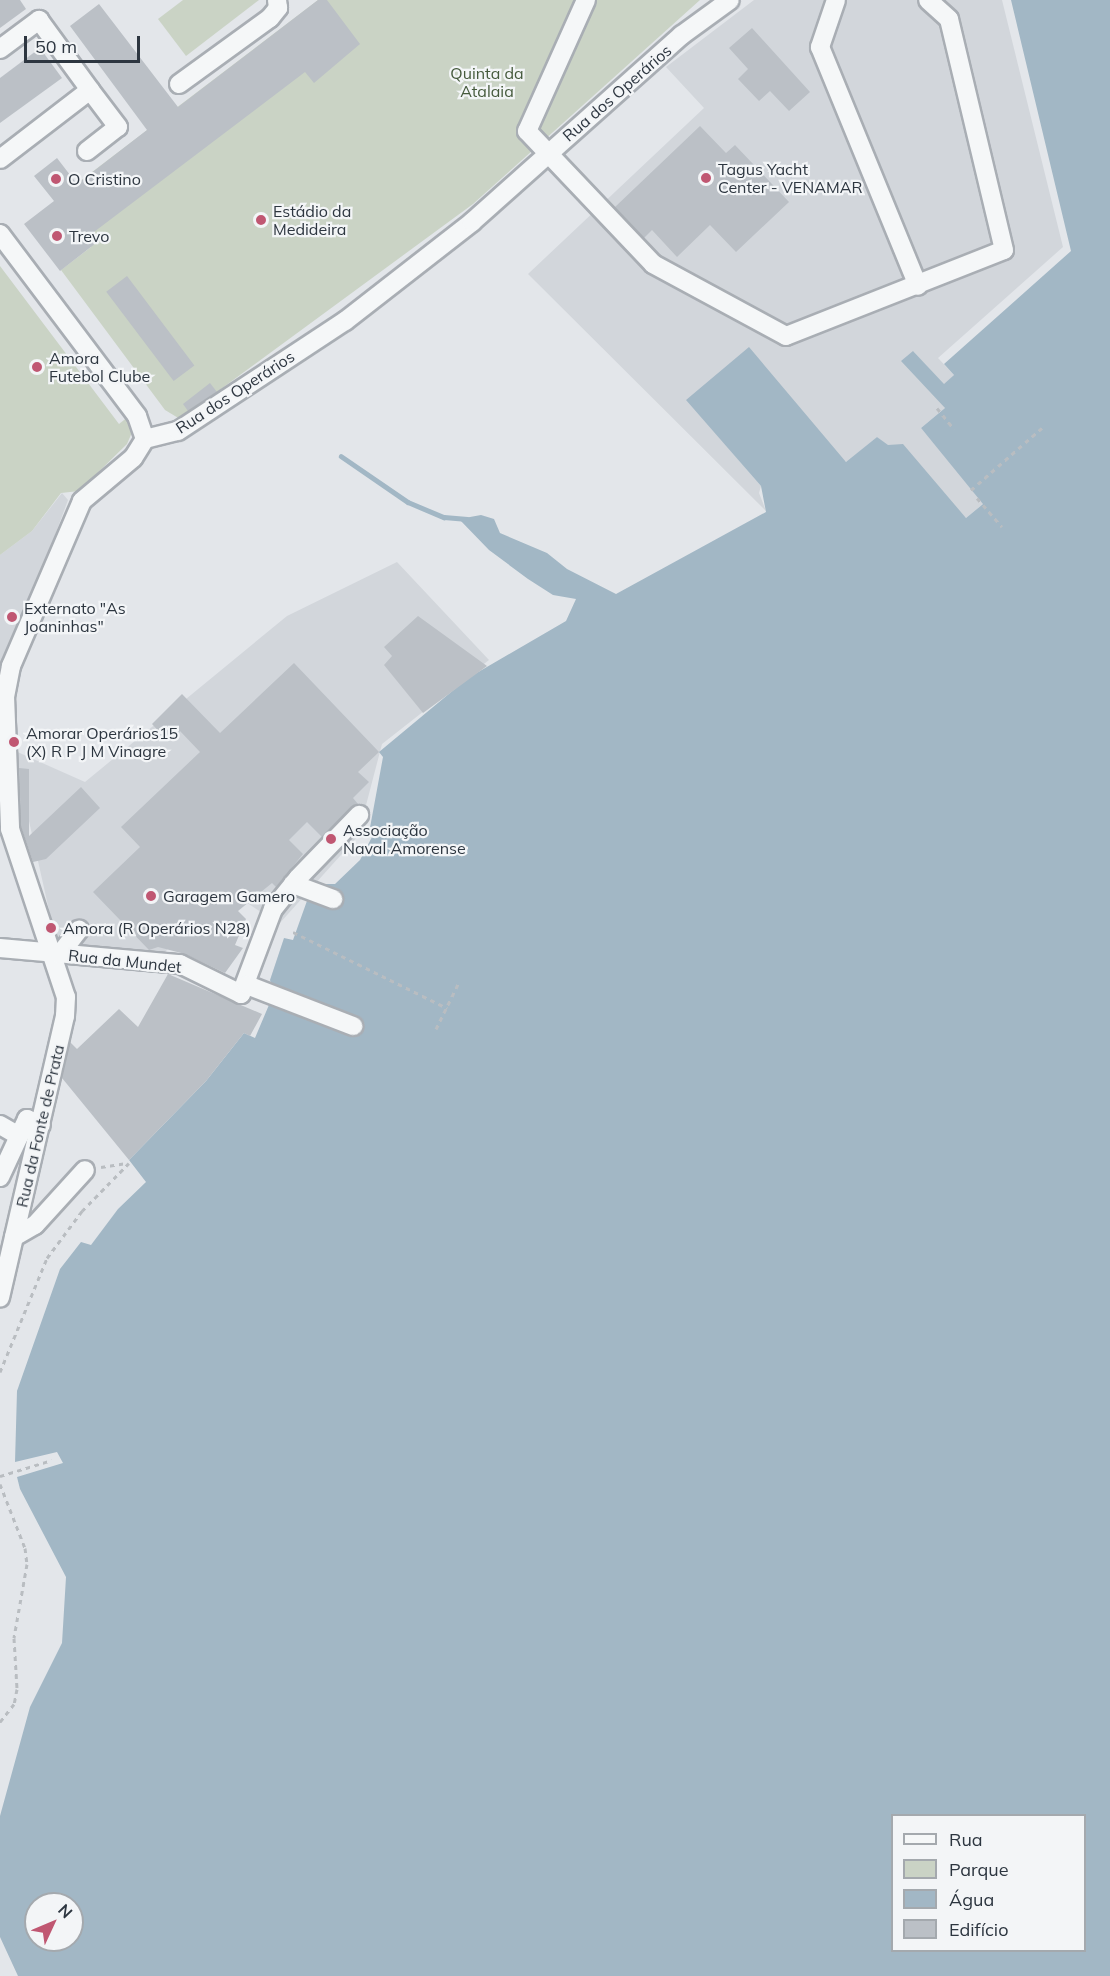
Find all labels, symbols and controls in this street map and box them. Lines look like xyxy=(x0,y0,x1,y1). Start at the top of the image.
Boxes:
scale bar xyxy=(27,24,142,62)
text: 50 m xyxy=(35,35,77,58)
street label: Rua dos Operários xyxy=(559,41,675,145)
park label: Quinta da Atalaia xyxy=(450,63,524,101)
place label: Tagus Yacht Center - VENAMAR xyxy=(718,159,863,197)
place label: O Cristino xyxy=(68,169,141,189)
marker: Tagus Yacht Center - VENAMAR xyxy=(699,171,713,185)
marker: O Cristino xyxy=(49,172,63,186)
place label: Estádio da Medideira xyxy=(273,201,351,239)
marker: Estádio da Medideira xyxy=(254,213,268,227)
place label: Trevo xyxy=(69,226,109,246)
marker: Trevo xyxy=(50,229,64,243)
street label: Rua dos Operários xyxy=(172,346,298,438)
place label: Amora Futebol Clube xyxy=(49,348,150,386)
marker: Amora Futebol Clube xyxy=(30,360,44,374)
place label: Externato "As Joaninhas" xyxy=(24,598,126,636)
marker: Externato "As Joaninhas" xyxy=(5,610,19,624)
place label: Amorar Operários15 (X) R P J M Vinagre xyxy=(26,723,178,761)
marker: Amorar Operários15 (X) R P J M Vinagre xyxy=(7,735,21,749)
place label: Associação Naval Amorense xyxy=(343,820,466,858)
marker: Associação Naval Amorense xyxy=(324,832,338,846)
place label: Garagem Gamero xyxy=(163,886,295,906)
marker: Garagem Gamero xyxy=(144,889,158,903)
place label: Amora (R Operários N28) xyxy=(63,918,251,938)
marker: Amora (R Operários N28) xyxy=(44,921,58,935)
street label: Rua da Mundet xyxy=(67,946,183,976)
street label: Rua da Fonte de Prata xyxy=(12,1043,68,1209)
legend xyxy=(891,1814,1086,1952)
text: Rua xyxy=(949,1828,983,1851)
text: Parque xyxy=(949,1858,1008,1881)
text: Água xyxy=(949,1888,994,1911)
north arrow xyxy=(24,1892,84,1952)
text: N xyxy=(54,1900,77,1922)
text: Edifício xyxy=(949,1918,1008,1941)

